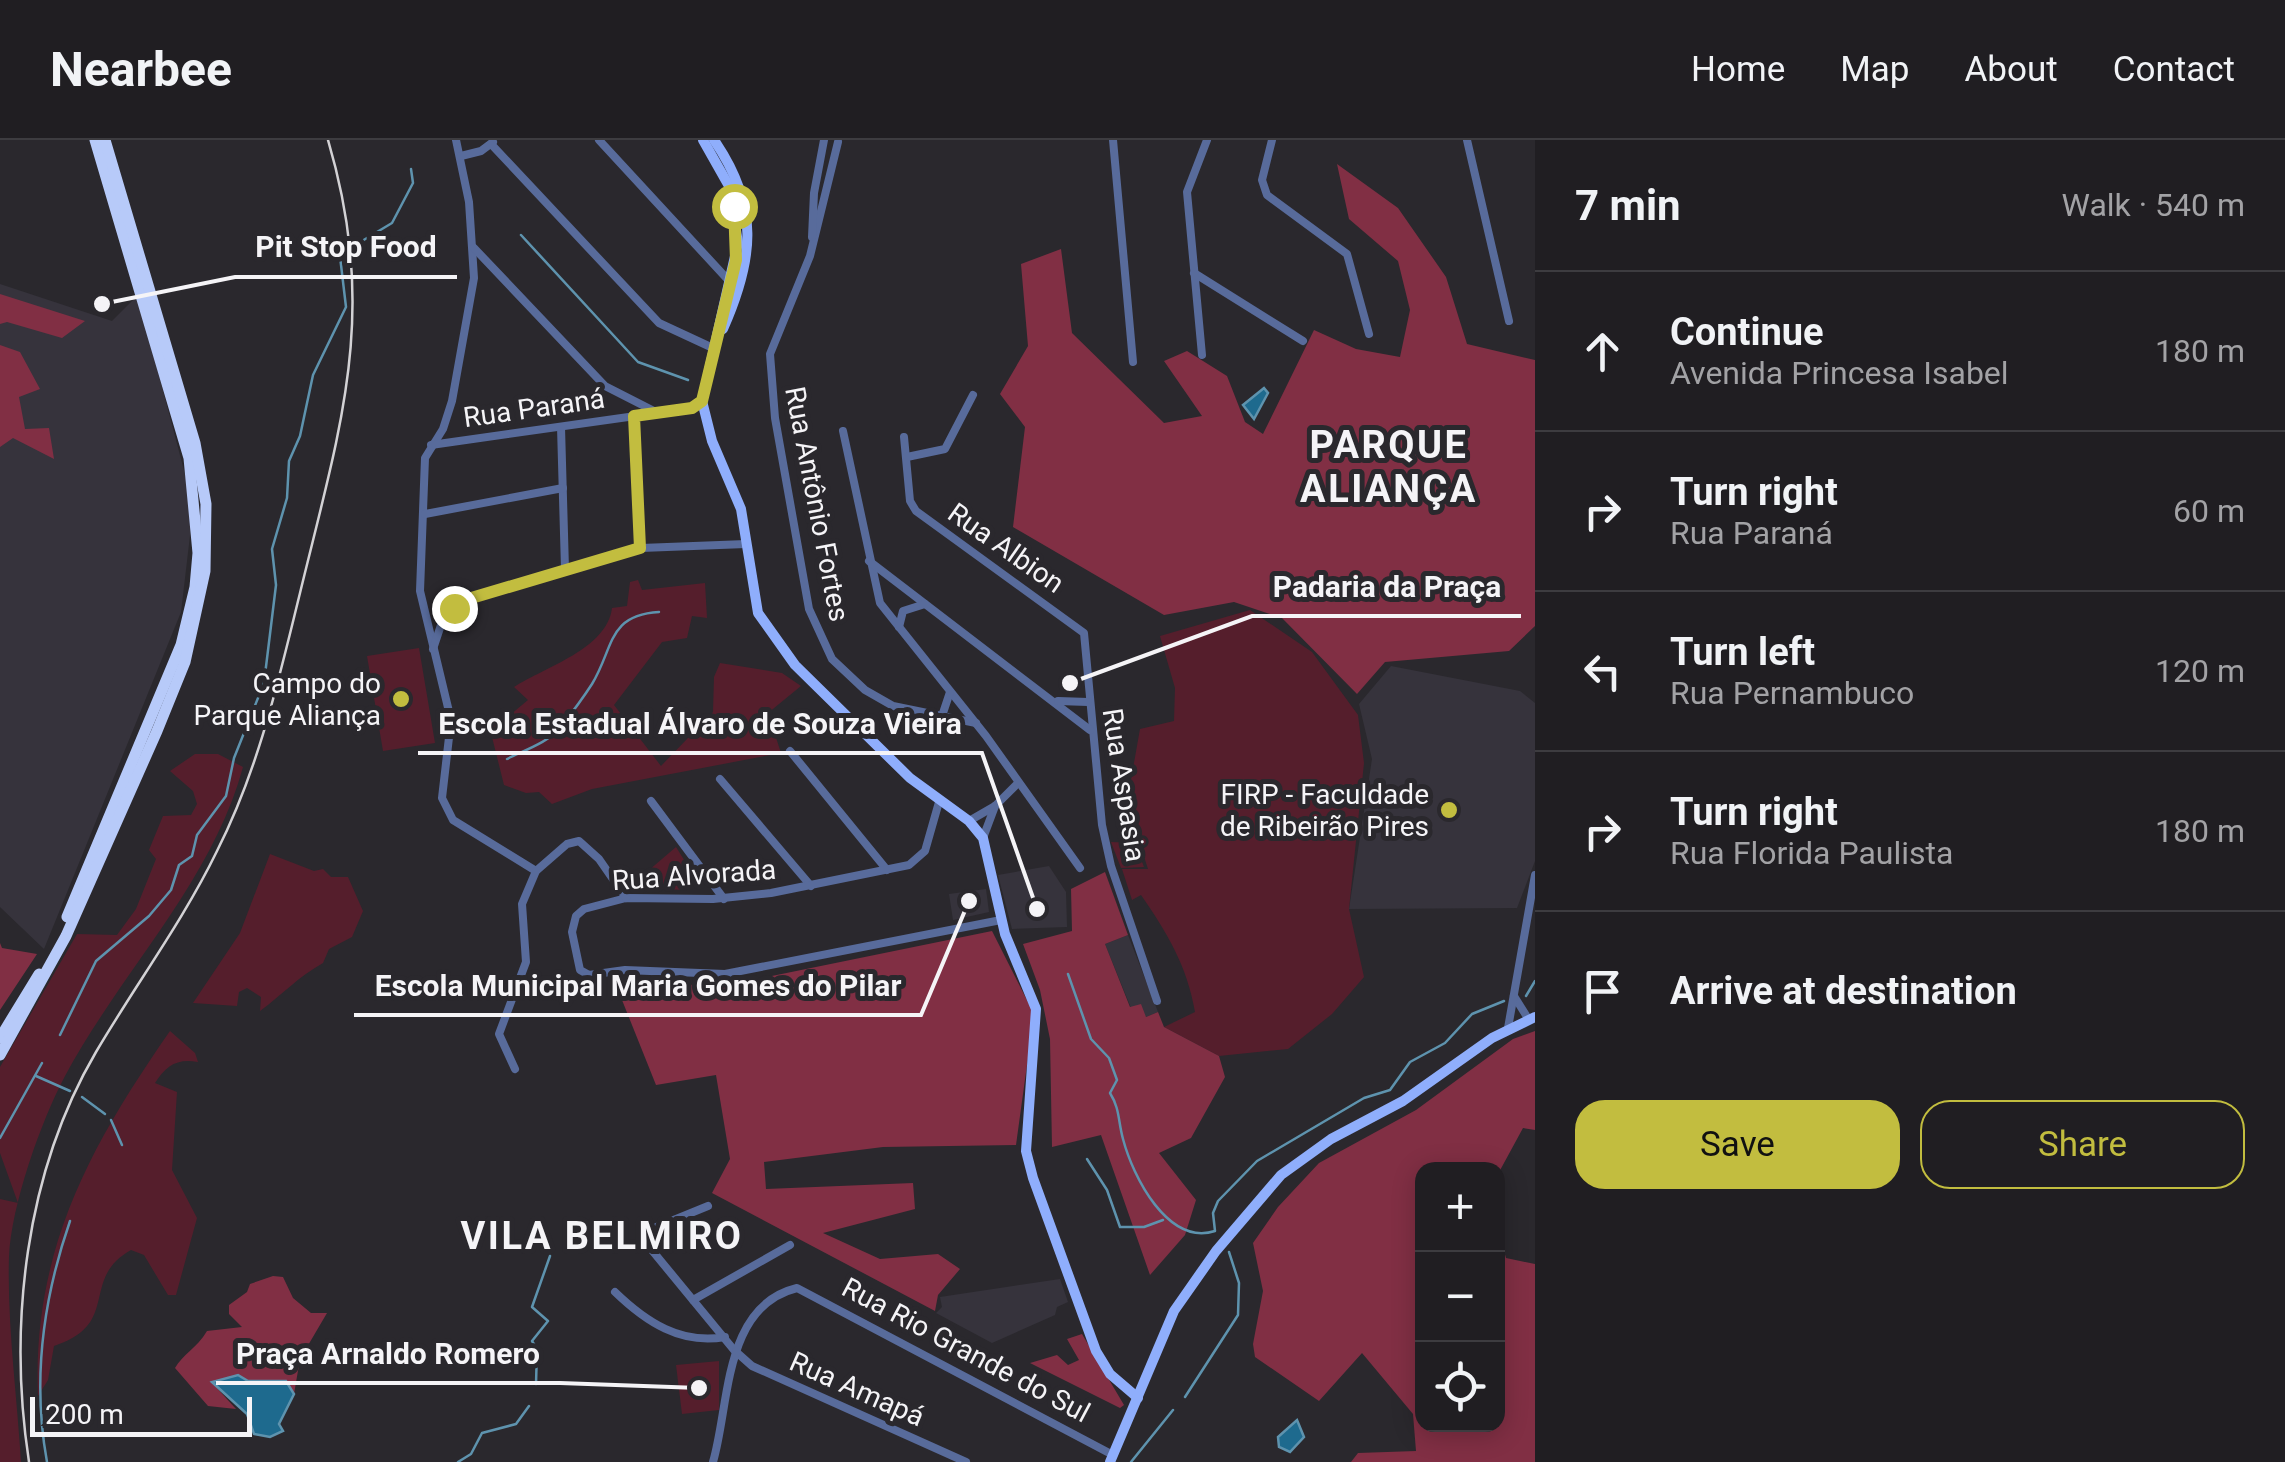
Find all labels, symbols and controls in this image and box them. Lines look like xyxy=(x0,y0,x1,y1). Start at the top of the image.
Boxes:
text: Nearbee xyxy=(50,41,232,98)
text: Home xyxy=(1691,49,1785,90)
text: Map xyxy=(1840,49,1909,90)
text: About xyxy=(1964,49,2058,90)
text: Contact xyxy=(2113,49,2235,90)
text: 7 min xyxy=(1575,181,1681,230)
route start xyxy=(712,184,758,230)
text: Walk · 540 m xyxy=(2062,186,2245,224)
callout: Pit Stop Food xyxy=(235,217,457,277)
text: Pit Stop Food xyxy=(255,229,437,264)
text: Continue xyxy=(1670,310,1824,354)
icon: ahead xyxy=(1575,324,1630,379)
text: 180 m xyxy=(2155,332,2245,370)
text: Avenida Princesa Isabel xyxy=(1670,354,2009,392)
street label: Rua Paraná xyxy=(461,382,607,434)
street label: Rua Antônio Fortes xyxy=(778,384,856,624)
district label: PARQUE ALIANÇA xyxy=(1300,423,1478,511)
text: Turn right xyxy=(1670,470,1838,514)
icon: right xyxy=(1575,484,1630,539)
text: 60 m xyxy=(2173,492,2245,530)
street label: Rua Albion xyxy=(942,496,1070,600)
text: Rua Paraná xyxy=(1670,514,1833,552)
callout: Padaria da Praça xyxy=(1252,556,1521,616)
text: Padaria da Praça xyxy=(1273,569,1501,604)
route end xyxy=(432,586,478,632)
text: Turn left xyxy=(1670,630,1815,674)
icon: left xyxy=(1575,644,1630,699)
text: 120 m xyxy=(2155,652,2245,690)
place label: Campo do Parque Aliança xyxy=(193,667,381,732)
text: Rua Pernambuco xyxy=(1670,674,1914,712)
marker: Campo do Parque Aliança xyxy=(390,688,412,710)
callout: Escola Estadual Álvaro de Souza Vieira xyxy=(418,693,982,753)
text: Escola Estadual Álvaro de Souza Vieira xyxy=(438,706,962,741)
street label: Rua Aspasia xyxy=(1096,706,1152,864)
place label: FIRP - Faculdade de Ribeirão Pires xyxy=(1220,778,1429,843)
text: Turn right xyxy=(1670,790,1838,834)
marker: FIRP - Faculdade de Ribeirão Pires xyxy=(1438,799,1460,821)
icon: right xyxy=(1575,804,1630,859)
text: 180 m xyxy=(2155,812,2245,850)
text: Rua Florida Paulista xyxy=(1670,834,1953,872)
street label: Rua Alvorada xyxy=(611,853,777,897)
callout: Escola Municipal Maria Gomes do Pilar xyxy=(354,955,921,1015)
icon: arrive xyxy=(1575,964,1630,1019)
text: Escola Municipal Maria Gomes do Pilar xyxy=(375,968,901,1003)
text: Arrive at destination xyxy=(1670,969,2017,1013)
button: Save xyxy=(1575,1100,1900,1189)
button: Share xyxy=(1920,1100,2245,1189)
map controls xyxy=(1415,1162,1505,1432)
button: + xyxy=(1415,1162,1505,1252)
district label: VILA BELMIRO xyxy=(461,1214,743,1258)
button: − xyxy=(1415,1252,1505,1342)
street label: Rua Rio Grande do Sul xyxy=(837,1271,1095,1429)
callout: Praça Arnaldo Romero xyxy=(216,1323,560,1383)
text: Praça Arnaldo Romero xyxy=(236,1336,540,1371)
button: locate xyxy=(1415,1342,1505,1432)
street label: Rua Amapá xyxy=(785,1345,929,1433)
scale bar xyxy=(30,1392,252,1436)
text: 200 m xyxy=(45,1398,124,1431)

